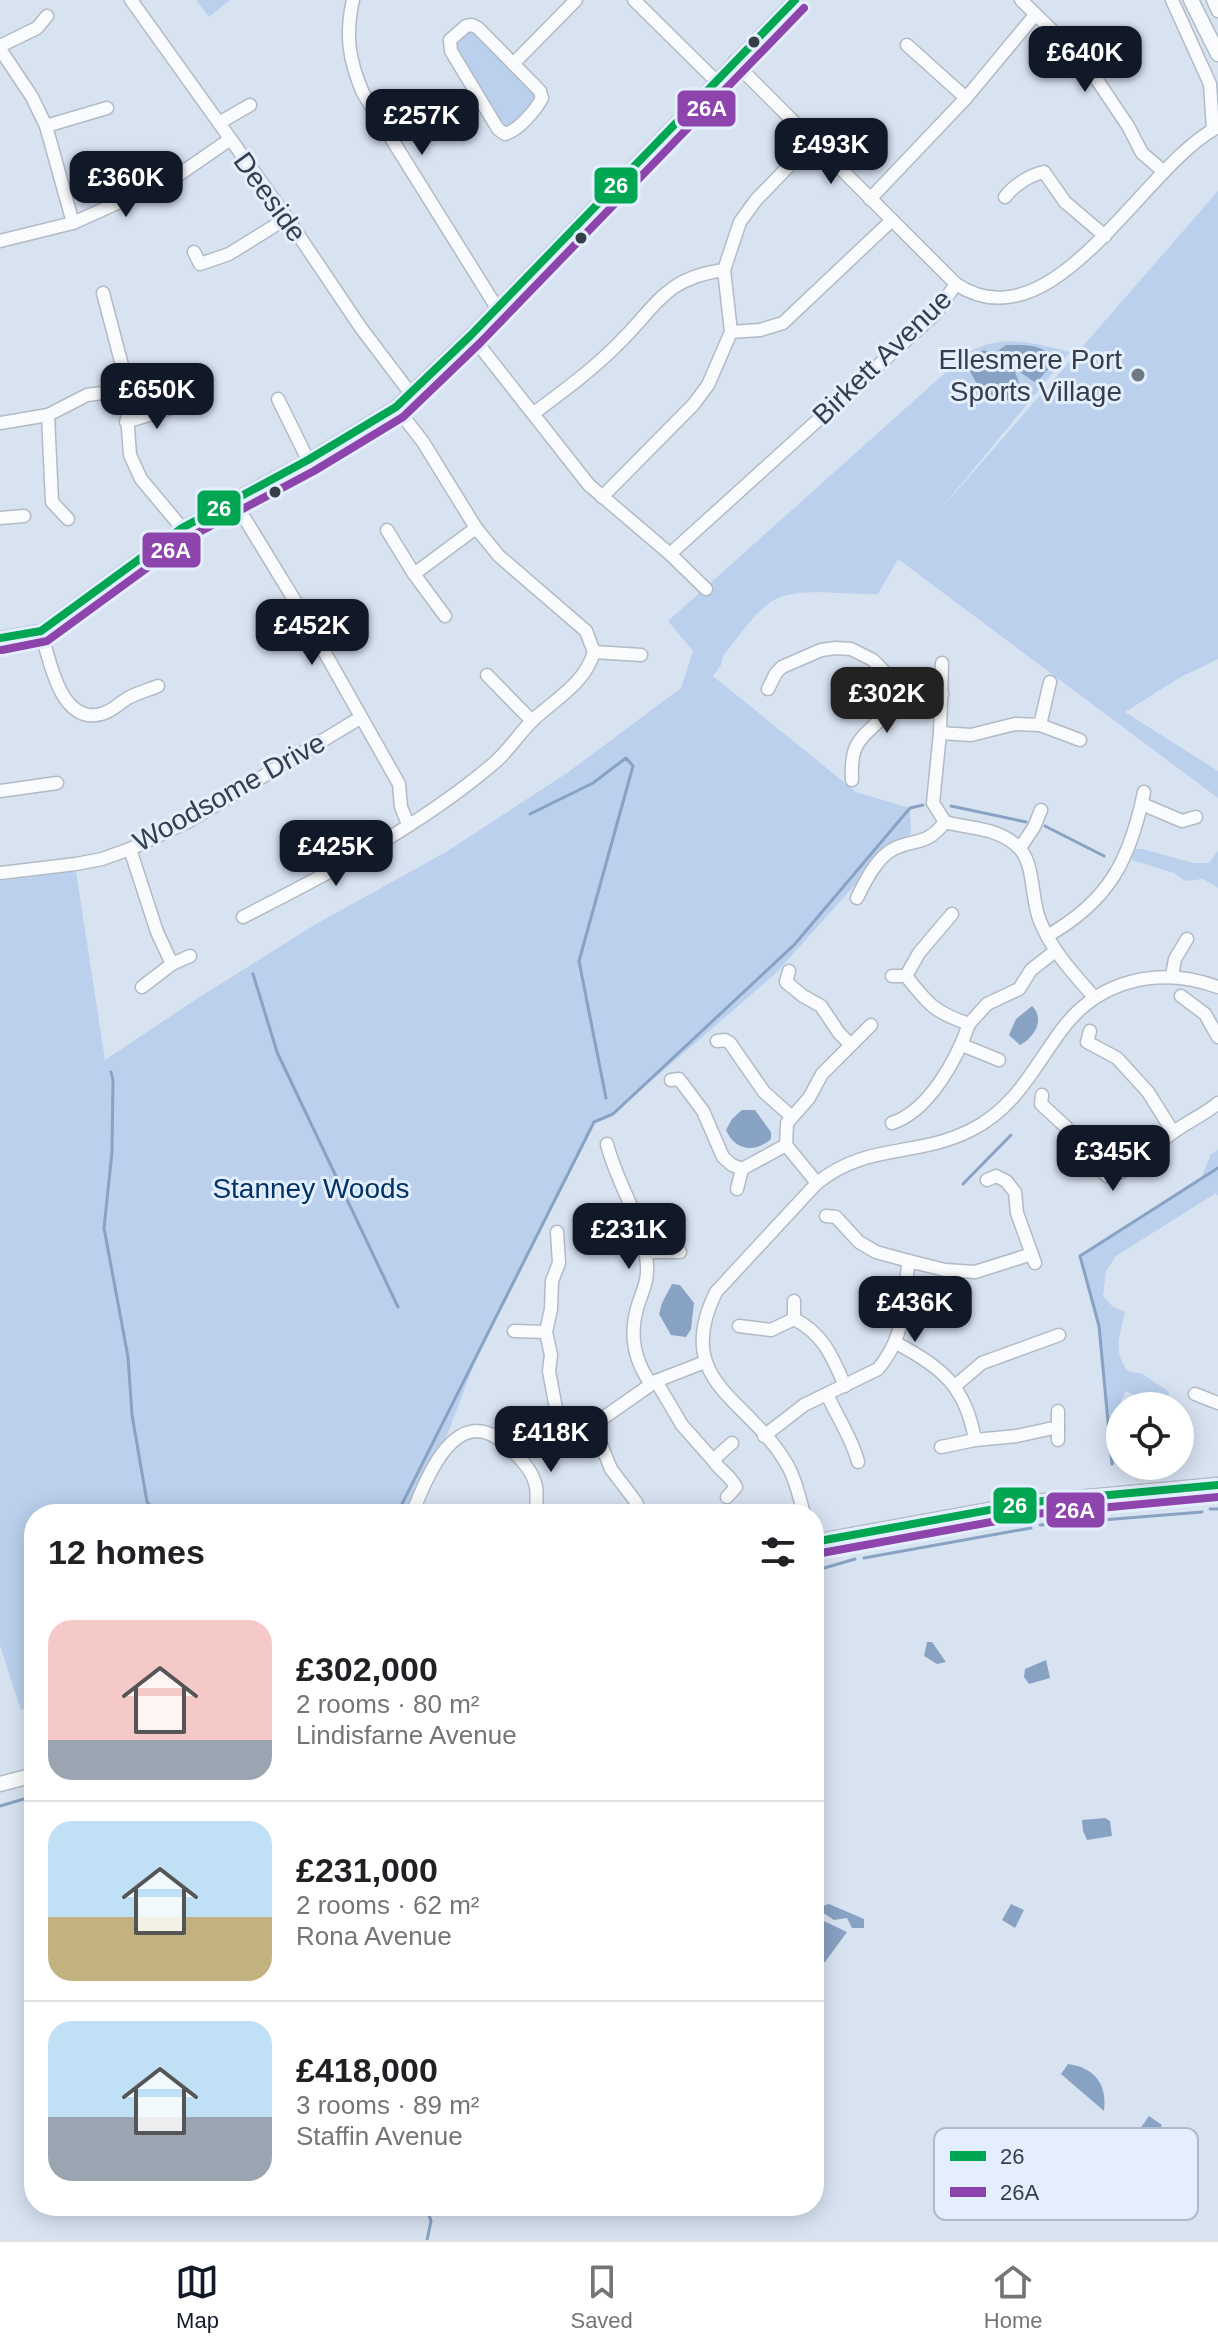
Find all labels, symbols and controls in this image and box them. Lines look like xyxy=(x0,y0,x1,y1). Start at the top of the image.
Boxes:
pin: £640K xyxy=(1029,26,1141,94)
unlabelled marker xyxy=(746,34,762,50)
text: £640K xyxy=(1047,37,1123,67)
pin: £257K xyxy=(366,89,478,157)
line badge: 26A xyxy=(676,89,737,128)
text: 26A xyxy=(687,96,727,121)
text: £257K xyxy=(384,100,460,130)
pin: £493K xyxy=(775,118,887,186)
text: £493K xyxy=(793,129,869,159)
street label: Deeside xyxy=(227,146,313,248)
pin: £360K xyxy=(70,151,182,219)
text: £360K xyxy=(88,162,164,192)
line badge: 26 xyxy=(593,166,639,205)
text: 26 xyxy=(604,173,628,198)
unlabelled marker xyxy=(573,230,589,246)
street label: Birkett Avenue xyxy=(806,283,958,431)
place label: Ellesmere Port Sports Village xyxy=(938,344,1122,407)
pin: £650K xyxy=(101,363,213,431)
marker: Ellesmere Port Sports Village xyxy=(1129,366,1147,384)
text: £650K xyxy=(119,374,195,404)
unlabelled marker xyxy=(267,484,283,500)
line badge: 26 xyxy=(196,489,242,527)
text: 26 xyxy=(207,496,231,521)
line badge: 26A xyxy=(141,531,202,569)
text: 26A xyxy=(151,538,191,563)
pin: £452K xyxy=(256,599,368,667)
text: £452K xyxy=(274,610,350,640)
pin: £302K xyxy=(831,667,943,735)
text: £302K xyxy=(849,678,925,708)
street label: Woodsome Drive xyxy=(128,727,330,857)
pin: £425K xyxy=(280,820,392,888)
text: £425K xyxy=(298,831,374,861)
pin: £345K xyxy=(1057,1125,1169,1193)
text: £345K xyxy=(1075,1136,1151,1166)
park label: Stanney Woods xyxy=(212,1173,410,1204)
pin: £231K xyxy=(573,1203,685,1271)
text: £231K xyxy=(591,1214,667,1244)
pin: £436K xyxy=(859,1276,971,1344)
text: £436K xyxy=(877,1287,953,1317)
map controls xyxy=(1106,1392,1194,1480)
button: locate xyxy=(1106,1392,1194,1480)
pin: £418K xyxy=(495,1406,607,1474)
text: £418K xyxy=(513,1417,589,1447)
line badge: 26 xyxy=(992,1486,1038,1525)
line badge: 26A xyxy=(1045,1491,1106,1529)
text: 26 xyxy=(1003,1493,1027,1518)
text: 26A xyxy=(1055,1498,1095,1523)
icon: filters xyxy=(756,1530,800,1574)
text: 12 homes xyxy=(48,1533,205,1571)
text: £302,000 xyxy=(296,1650,438,1688)
icon: home xyxy=(112,1652,208,1748)
text: 2 rooms · 80 m² xyxy=(296,1689,480,1719)
text: Lindisfarne Avenue xyxy=(296,1720,517,1750)
text: £231,000 xyxy=(296,1851,438,1889)
icon: home xyxy=(112,1853,208,1949)
text: 2 rooms · 62 m² xyxy=(296,1890,480,1920)
text: Rona Avenue xyxy=(296,1921,452,1951)
text: £418,000 xyxy=(296,2051,438,2089)
icon: home xyxy=(112,2053,208,2149)
text: 3 rooms · 89 m² xyxy=(296,2090,480,2120)
text: Staffin Avenue xyxy=(296,2121,463,2151)
legend xyxy=(934,2128,1198,2220)
text: 26 xyxy=(1000,2144,1024,2169)
text: 26A xyxy=(1000,2180,1039,2205)
tab: Map xyxy=(175,2260,219,2334)
tab: Saved xyxy=(570,2260,633,2334)
tab: Home xyxy=(984,2260,1043,2334)

